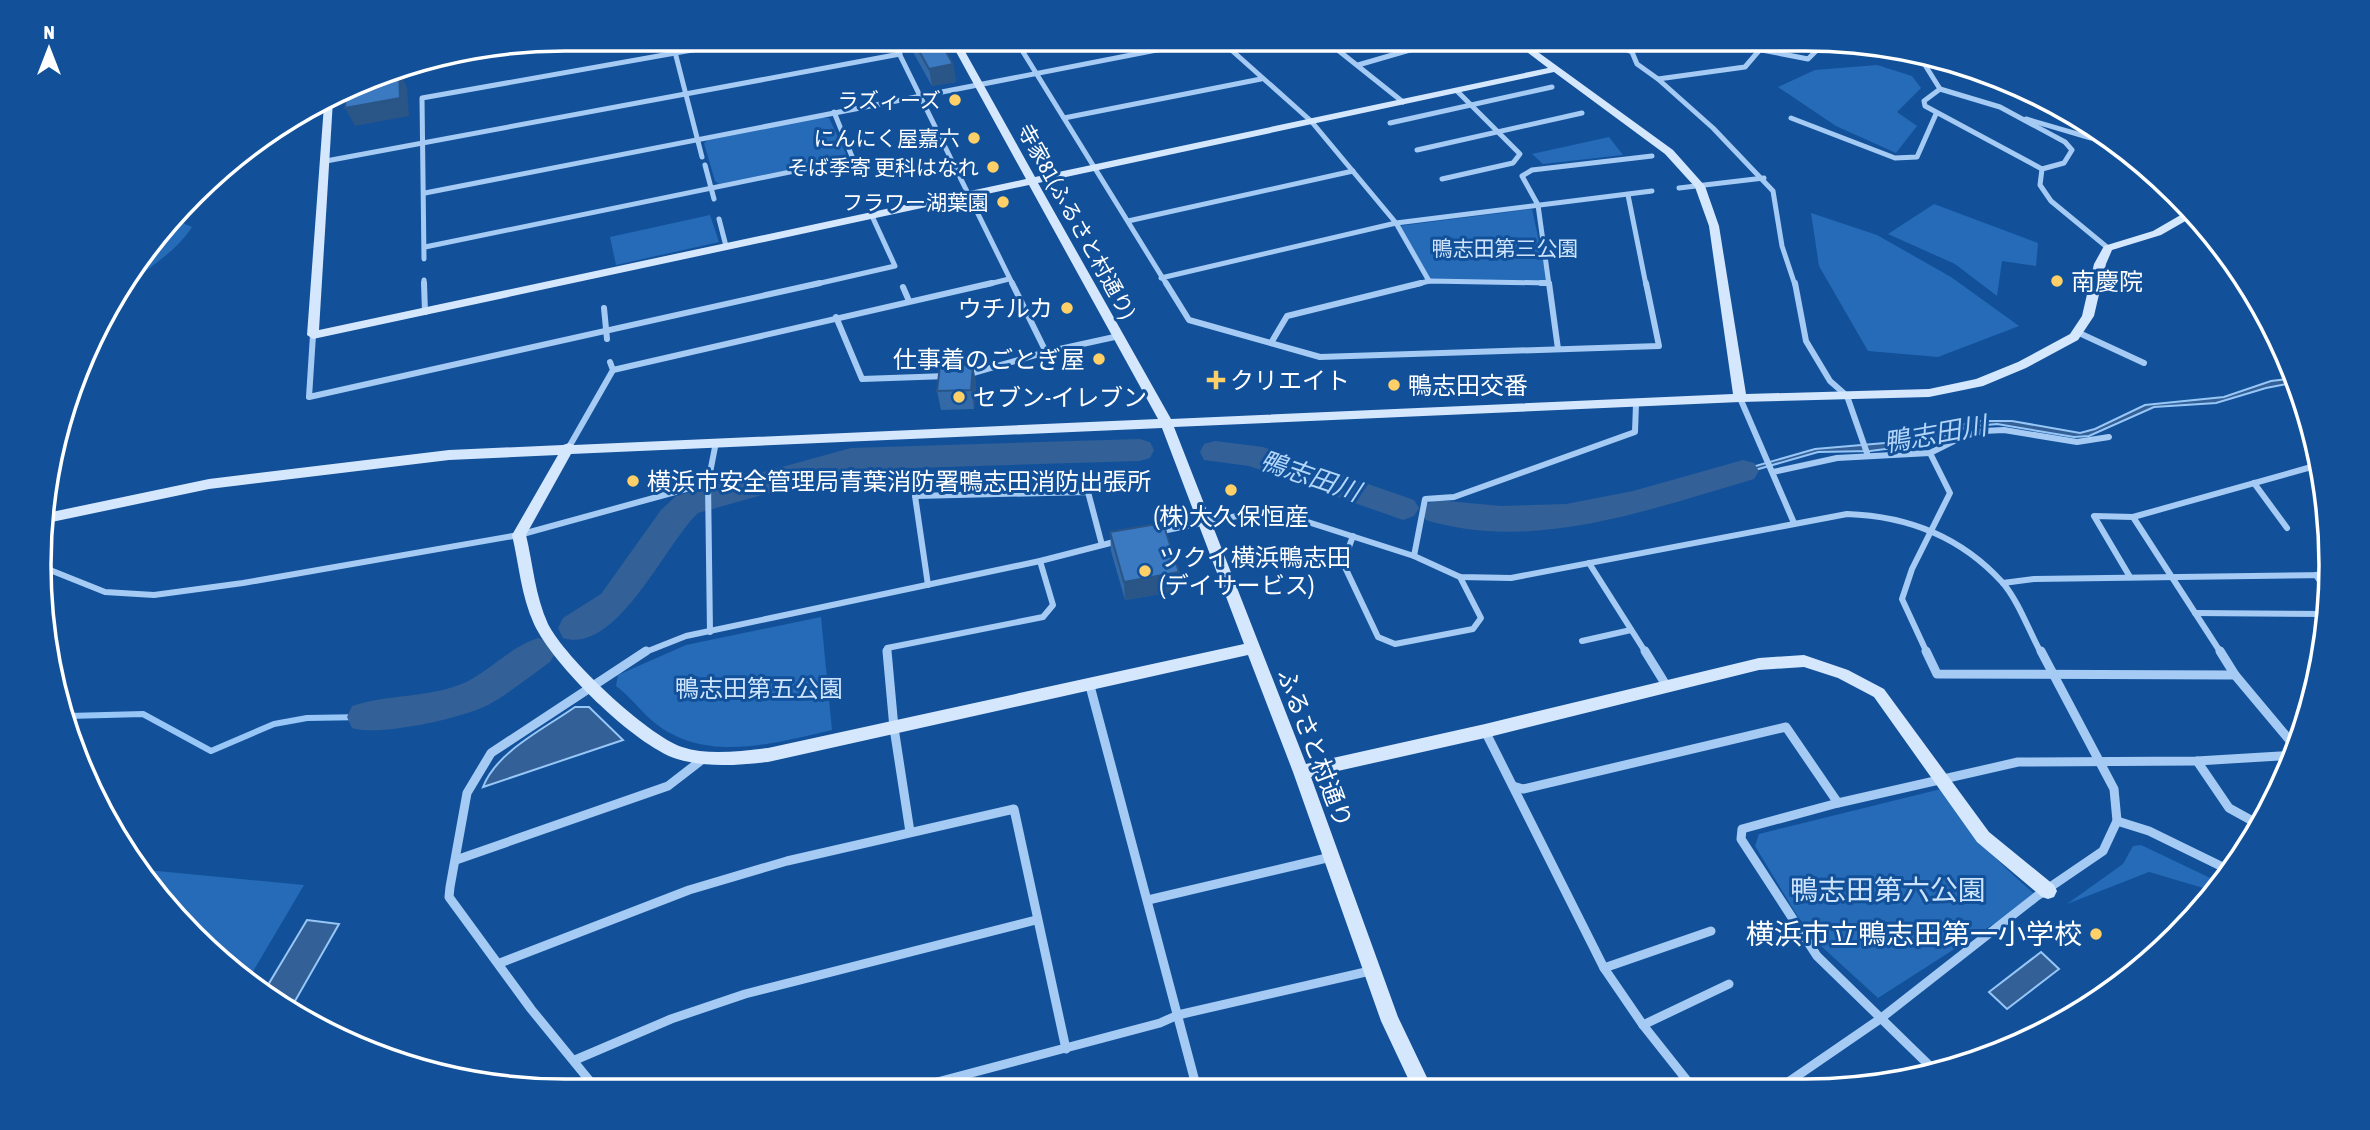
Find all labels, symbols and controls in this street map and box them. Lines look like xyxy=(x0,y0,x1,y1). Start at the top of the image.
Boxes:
north arrow xyxy=(14,14,84,84)
text: N xyxy=(43,21,55,43)
place label: ラズィーズ xyxy=(837,88,941,112)
marker: ラズィーズ xyxy=(947,92,963,108)
street label: 寺家81(ふるさと村通り) xyxy=(1013,119,1141,323)
place label: にんにく屋嘉六 xyxy=(813,126,960,150)
marker: にんにく屋嘉六 xyxy=(966,130,982,146)
place label: そば季寄 更科はなれ xyxy=(787,155,979,179)
marker: そば季寄 更科はなれ xyxy=(985,159,1001,175)
place label: フラワー湖葉園 xyxy=(842,190,989,214)
marker: フラワー湖葉園 xyxy=(995,194,1011,210)
park label: 鴨志田第三公園 xyxy=(1432,236,1579,260)
place label: 南慶院 xyxy=(2071,268,2143,295)
marker: 南慶院 xyxy=(2049,273,2065,289)
place label: ウチルカ xyxy=(958,295,1053,322)
marker: ウチルカ xyxy=(1059,300,1075,316)
place label: 仕事着のごとぎ屋 xyxy=(893,346,1085,373)
marker: 仕事着のごとぎ屋 xyxy=(1091,351,1107,367)
place label: クリエイト xyxy=(1230,367,1350,394)
marker: クリエイト xyxy=(1208,372,1224,388)
place label: 鴨志田交番 xyxy=(1408,372,1528,399)
marker: 鴨志田交番 xyxy=(1386,377,1402,393)
place label: セブン-イレブン xyxy=(973,384,1147,411)
marker: セブン-イレブン xyxy=(951,389,967,405)
water label: 鴨志田川 xyxy=(1881,410,1992,458)
water label: 鴨志田川 xyxy=(1256,445,1367,508)
place label: 横浜市安全管理局青葉消防署鴨志田消防出張所 xyxy=(647,468,1151,495)
marker: 横浜市安全管理局青葉消防署鴨志田消防出張所 xyxy=(625,473,641,489)
marker: (株)大久保恒産 xyxy=(1223,482,1239,498)
place label: (株)大久保恒産 xyxy=(1153,503,1309,530)
place label: ツクイ横浜鴨志田 (デイサービス) xyxy=(1159,544,1351,599)
marker: ツクイ横浜鴨志田 (デイサービス) xyxy=(1137,563,1153,579)
street label: ふるさと村通り xyxy=(1272,665,1358,831)
park label: 鴨志田第五公園 xyxy=(675,675,843,702)
park label: 鴨志田第六公園 xyxy=(1790,874,1986,906)
place label: 横浜市立鴨志田第一小学校 xyxy=(1746,918,2082,950)
marker: 横浜市立鴨志田第一小学校 xyxy=(2088,926,2104,942)

